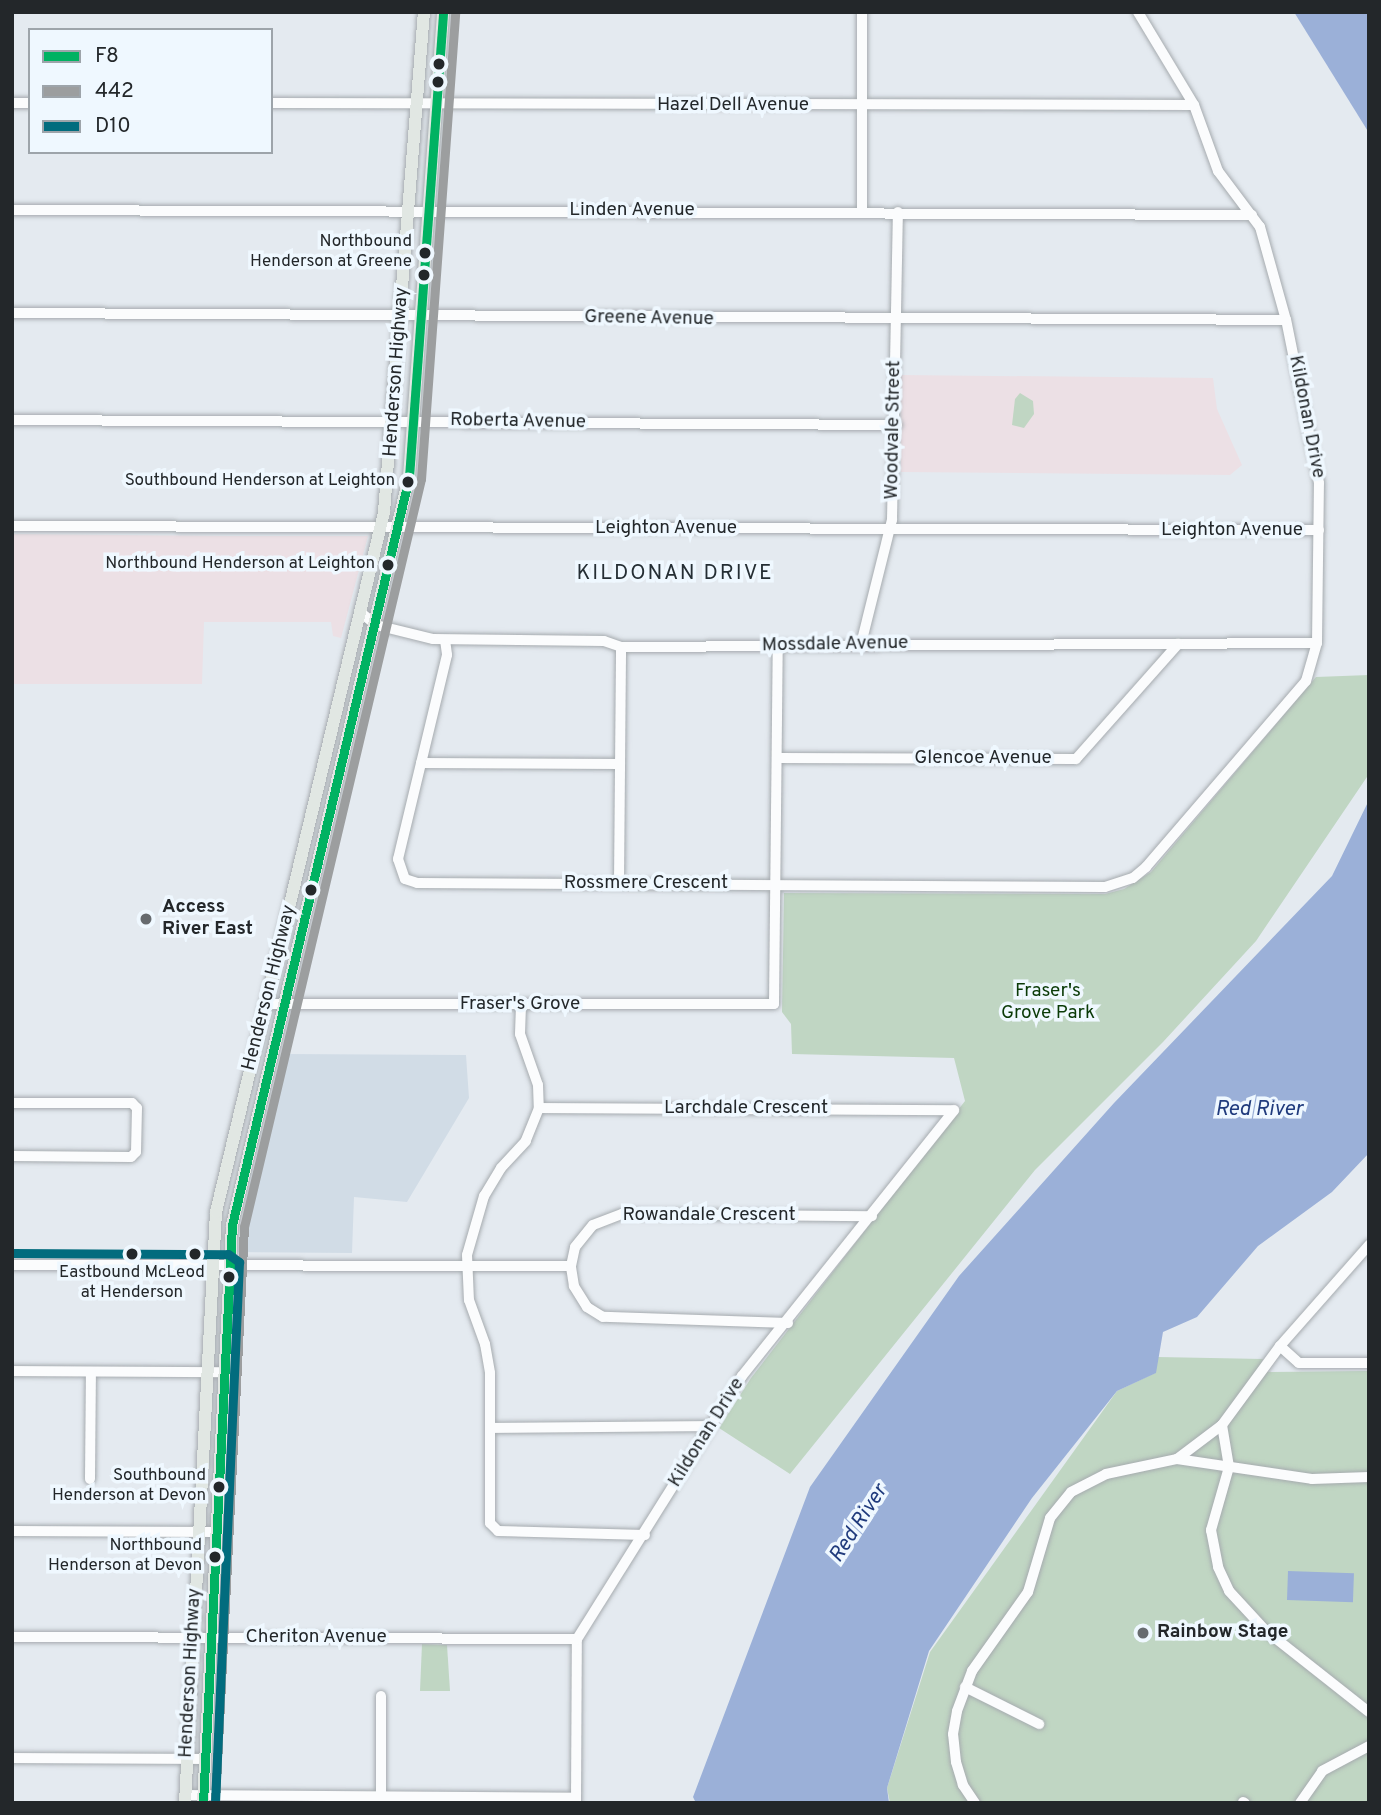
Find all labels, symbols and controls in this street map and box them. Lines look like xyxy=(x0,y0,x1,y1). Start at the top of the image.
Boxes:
legend xyxy=(28,28,273,154)
text: F8 xyxy=(95,43,119,70)
unlabelled marker xyxy=(432,57,446,71)
unlabelled marker xyxy=(431,75,445,89)
text: 442 xyxy=(95,78,134,105)
street label: Hazel Dell Avenue xyxy=(657,95,809,117)
text: D10 xyxy=(95,113,131,140)
street label: Linden Avenue xyxy=(569,200,695,222)
place label: Northbound Henderson at Greene xyxy=(250,233,412,273)
marker: Northbound Henderson at Greene xyxy=(418,246,432,260)
unlabelled marker xyxy=(417,268,431,282)
street label: Henderson Highway xyxy=(380,286,414,458)
street label: Greene Avenue xyxy=(584,306,714,332)
street label: Kildonan Drive xyxy=(1283,354,1329,480)
street label: Woodvale Street xyxy=(881,360,907,500)
street label: Roberta Avenue xyxy=(449,409,587,435)
place label: Southbound Henderson at Leighton xyxy=(125,472,395,492)
marker: Southbound Henderson at Leighton xyxy=(401,475,415,489)
street label: Leighton Avenue xyxy=(595,518,737,540)
street label: Leighton Avenue xyxy=(1161,520,1303,542)
place label: Northbound Henderson at Leighton xyxy=(105,555,375,575)
marker: Northbound Henderson at Leighton xyxy=(381,558,395,572)
district label: KILDONAN DRIVE xyxy=(578,561,772,587)
street label: Mossdale Avenue xyxy=(761,632,909,658)
street label: Glencoe Avenue xyxy=(914,748,1052,770)
street label: Rossmere Crescent xyxy=(564,873,728,895)
unlabelled marker xyxy=(304,883,318,897)
place label: Access River East xyxy=(162,897,253,941)
street label: Henderson Highway xyxy=(238,903,302,1073)
marker: Access River East xyxy=(136,909,156,929)
park label: Fraser's Grove Park xyxy=(1001,981,1095,1025)
street label: Fraser's Grove xyxy=(460,994,580,1016)
water label: Red River xyxy=(1215,1097,1303,1123)
street label: Larchdale Crescent xyxy=(664,1098,828,1120)
street label: Rowandale Crescent xyxy=(622,1205,796,1227)
marker: Eastbound McLeod at Henderson xyxy=(125,1247,139,1261)
unlabelled marker xyxy=(188,1247,202,1261)
place label: Eastbound McLeod at Henderson xyxy=(59,1264,205,1304)
unlabelled marker xyxy=(222,1270,236,1284)
street label: Kildonan Drive xyxy=(664,1374,750,1492)
place label: Southbound Henderson at Devon xyxy=(52,1467,206,1507)
marker: Southbound Henderson at Devon xyxy=(212,1480,226,1494)
water label: Red River xyxy=(825,1480,893,1568)
place label: Northbound Henderson at Devon xyxy=(48,1537,202,1577)
marker: Northbound Henderson at Devon xyxy=(208,1550,222,1564)
street label: Henderson Highway xyxy=(175,1587,207,1759)
place label: Rainbow Stage xyxy=(1157,1622,1288,1644)
marker: Rainbow Stage xyxy=(1135,1625,1151,1641)
street label: Cheriton Avenue xyxy=(245,1627,387,1649)

